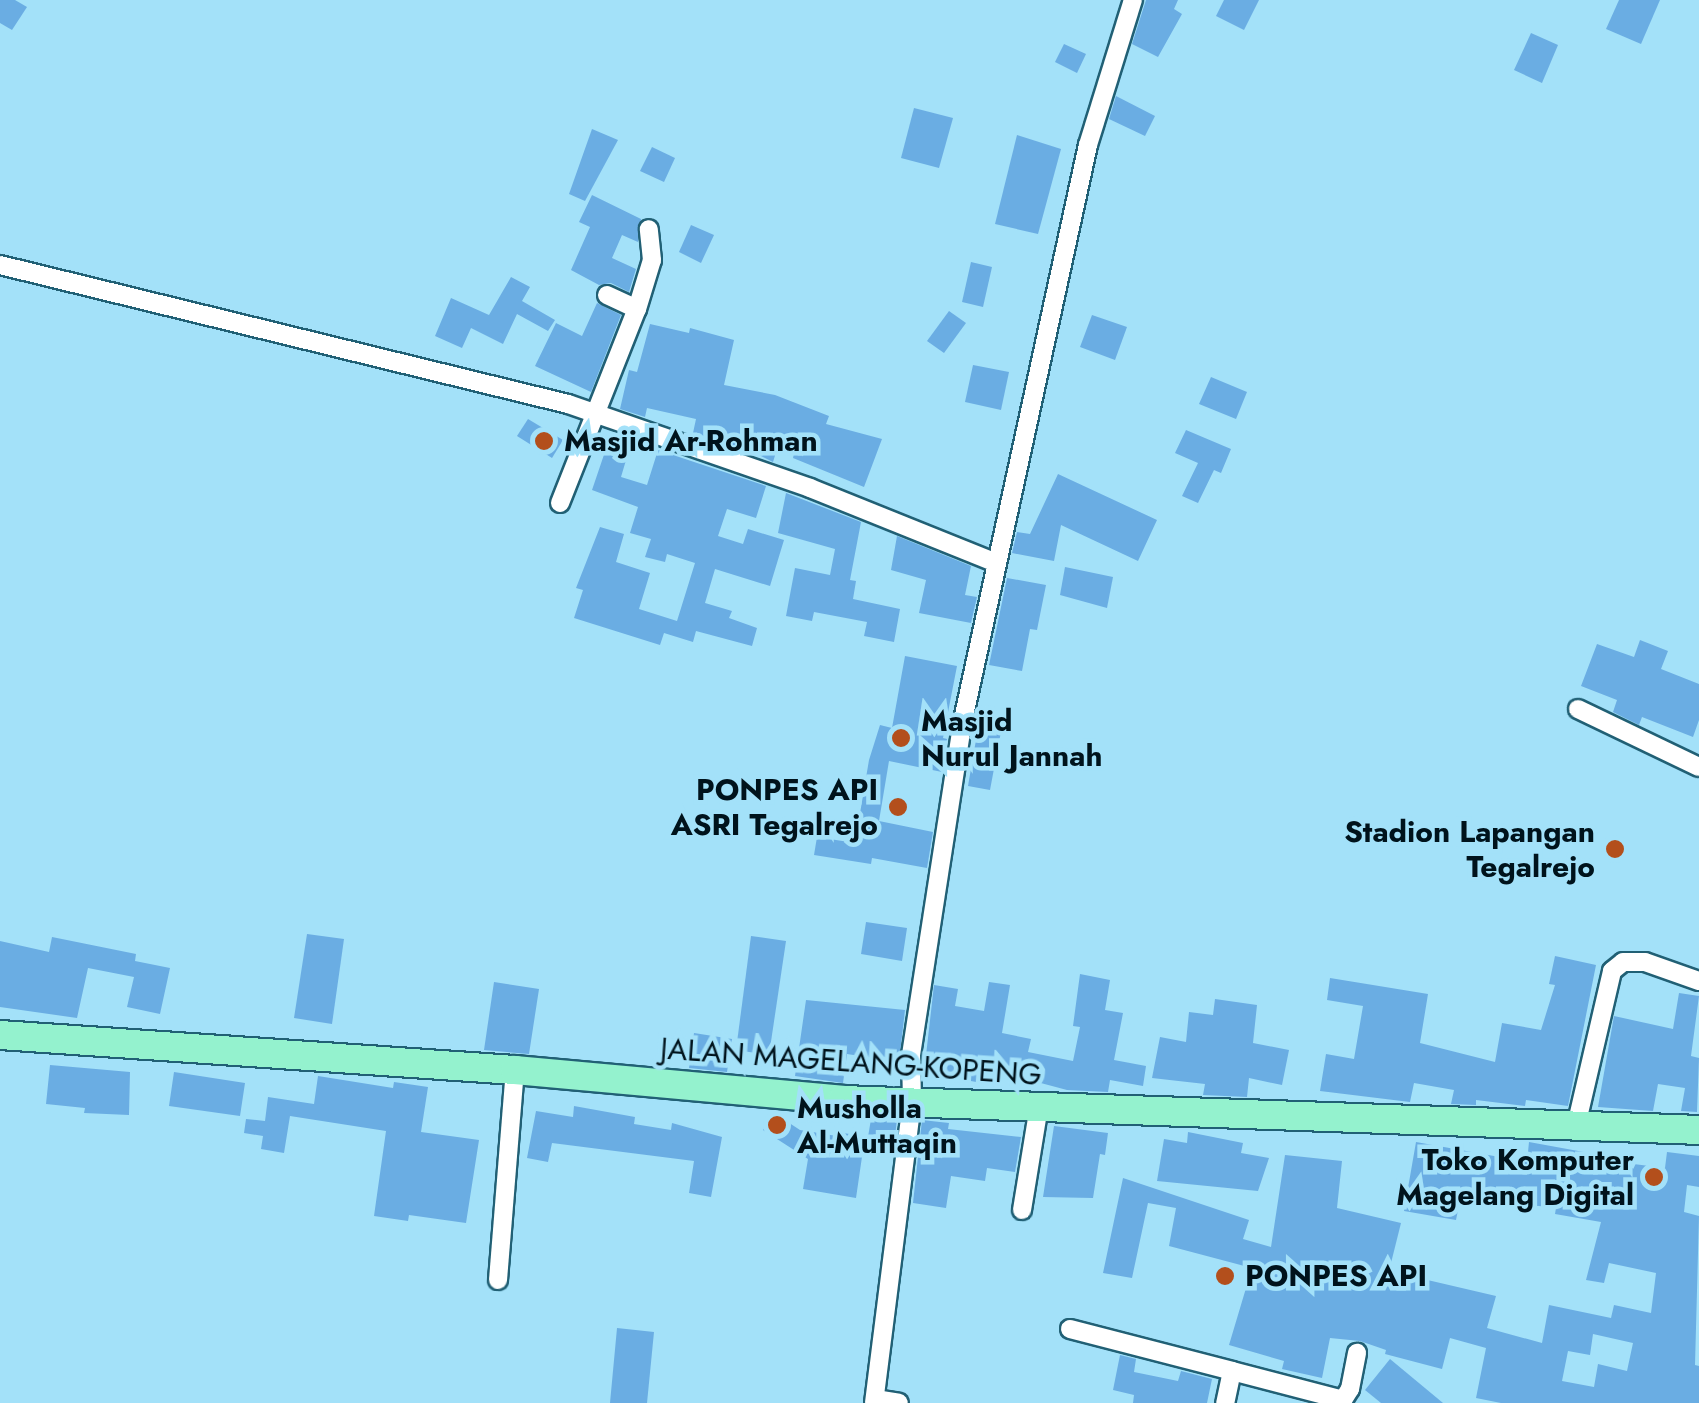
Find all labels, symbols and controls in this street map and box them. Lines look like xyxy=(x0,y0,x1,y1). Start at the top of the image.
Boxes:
place label: Masjid Ar-Rohman xyxy=(564,423,818,459)
marker: Masjid Ar-Rohman xyxy=(533,430,555,452)
place label: Masjid Nurul Jannah xyxy=(921,703,1103,774)
marker: Masjid Nurul Jannah xyxy=(890,727,912,749)
place label: PONPES API ASRI Tegalrejo xyxy=(671,772,878,842)
marker: PONPES API ASRI Tegalrejo xyxy=(887,796,909,818)
place label: Stadion Lapangan Tegalrejo xyxy=(1344,814,1595,884)
marker: Stadion Lapangan Tegalrejo xyxy=(1604,838,1626,860)
street label: JALAN MAGELANG-KOPENG xyxy=(659,1031,1043,1093)
place label: Musholla Al-Muttaqin xyxy=(797,1090,957,1160)
marker: Musholla Al-Muttaqin xyxy=(766,1114,788,1136)
place label: Toko Komputer Magelang Digital xyxy=(1396,1142,1634,1212)
marker: Toko Komputer Magelang Digital xyxy=(1643,1166,1665,1188)
place label: PONPES API xyxy=(1245,1258,1427,1294)
marker: PONPES API xyxy=(1214,1265,1236,1287)

